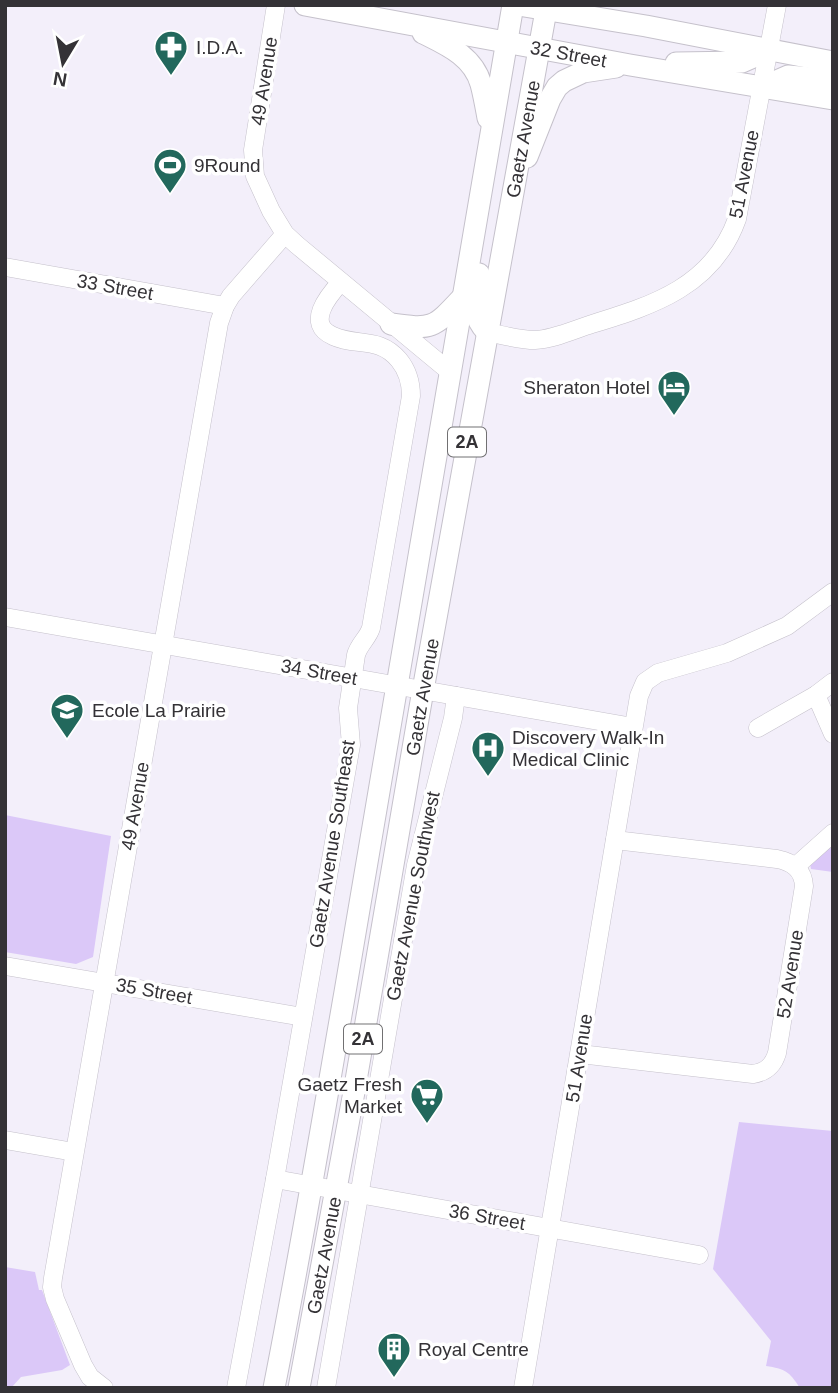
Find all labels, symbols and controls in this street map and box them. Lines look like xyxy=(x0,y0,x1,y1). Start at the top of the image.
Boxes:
north arrow xyxy=(28,28,98,98)
pharmacy icon: I.D.A. xyxy=(152,28,190,77)
street label: 49 Avenue xyxy=(247,35,281,127)
street label: 32 Street xyxy=(529,36,609,71)
place label: I.D.A. xyxy=(196,37,244,58)
text: N xyxy=(52,68,69,91)
street label: Gaetz Avenue xyxy=(502,78,544,199)
street label: 51 Avenue xyxy=(725,128,763,220)
sports icon: 9Round xyxy=(151,146,189,195)
place label: 9Round xyxy=(194,155,261,176)
street label: 33 Street xyxy=(75,270,155,304)
hotel icon: Sheraton Hotel xyxy=(655,368,693,417)
place label: Sheraton Hotel xyxy=(523,377,650,398)
road number: 2A xyxy=(448,428,486,457)
street label: Gaetz Avenue xyxy=(401,636,443,757)
street label: 34 Street xyxy=(279,655,359,689)
school or university icon: Ecole La Prairie xyxy=(48,691,86,740)
place label: Ecole La Prairie xyxy=(92,700,226,721)
place label: Discovery Walk-In Medical Clinic xyxy=(512,727,664,770)
hospital icon: Discovery Walk-In Medical Clinic xyxy=(469,729,507,778)
street label: Gaetz Avenue Southeast xyxy=(305,738,359,949)
street label: 49 Avenue xyxy=(117,760,153,852)
street label: Gaetz Avenue Southwest xyxy=(382,789,444,1003)
street label: 52 Avenue xyxy=(773,928,807,1020)
street label: 35 Street xyxy=(114,974,194,1008)
street label: 51 Avenue xyxy=(562,1012,596,1104)
road number: 2A xyxy=(344,1024,382,1054)
place label: Gaetz Fresh Market xyxy=(297,1074,403,1117)
supermarket icon: Gaetz Fresh Market xyxy=(408,1076,446,1125)
street label: Gaetz Avenue xyxy=(302,1195,345,1316)
street label: 36 Street xyxy=(447,1200,527,1234)
building icon: Royal Centre xyxy=(375,1330,413,1379)
place label: Royal Centre xyxy=(418,1339,529,1360)

